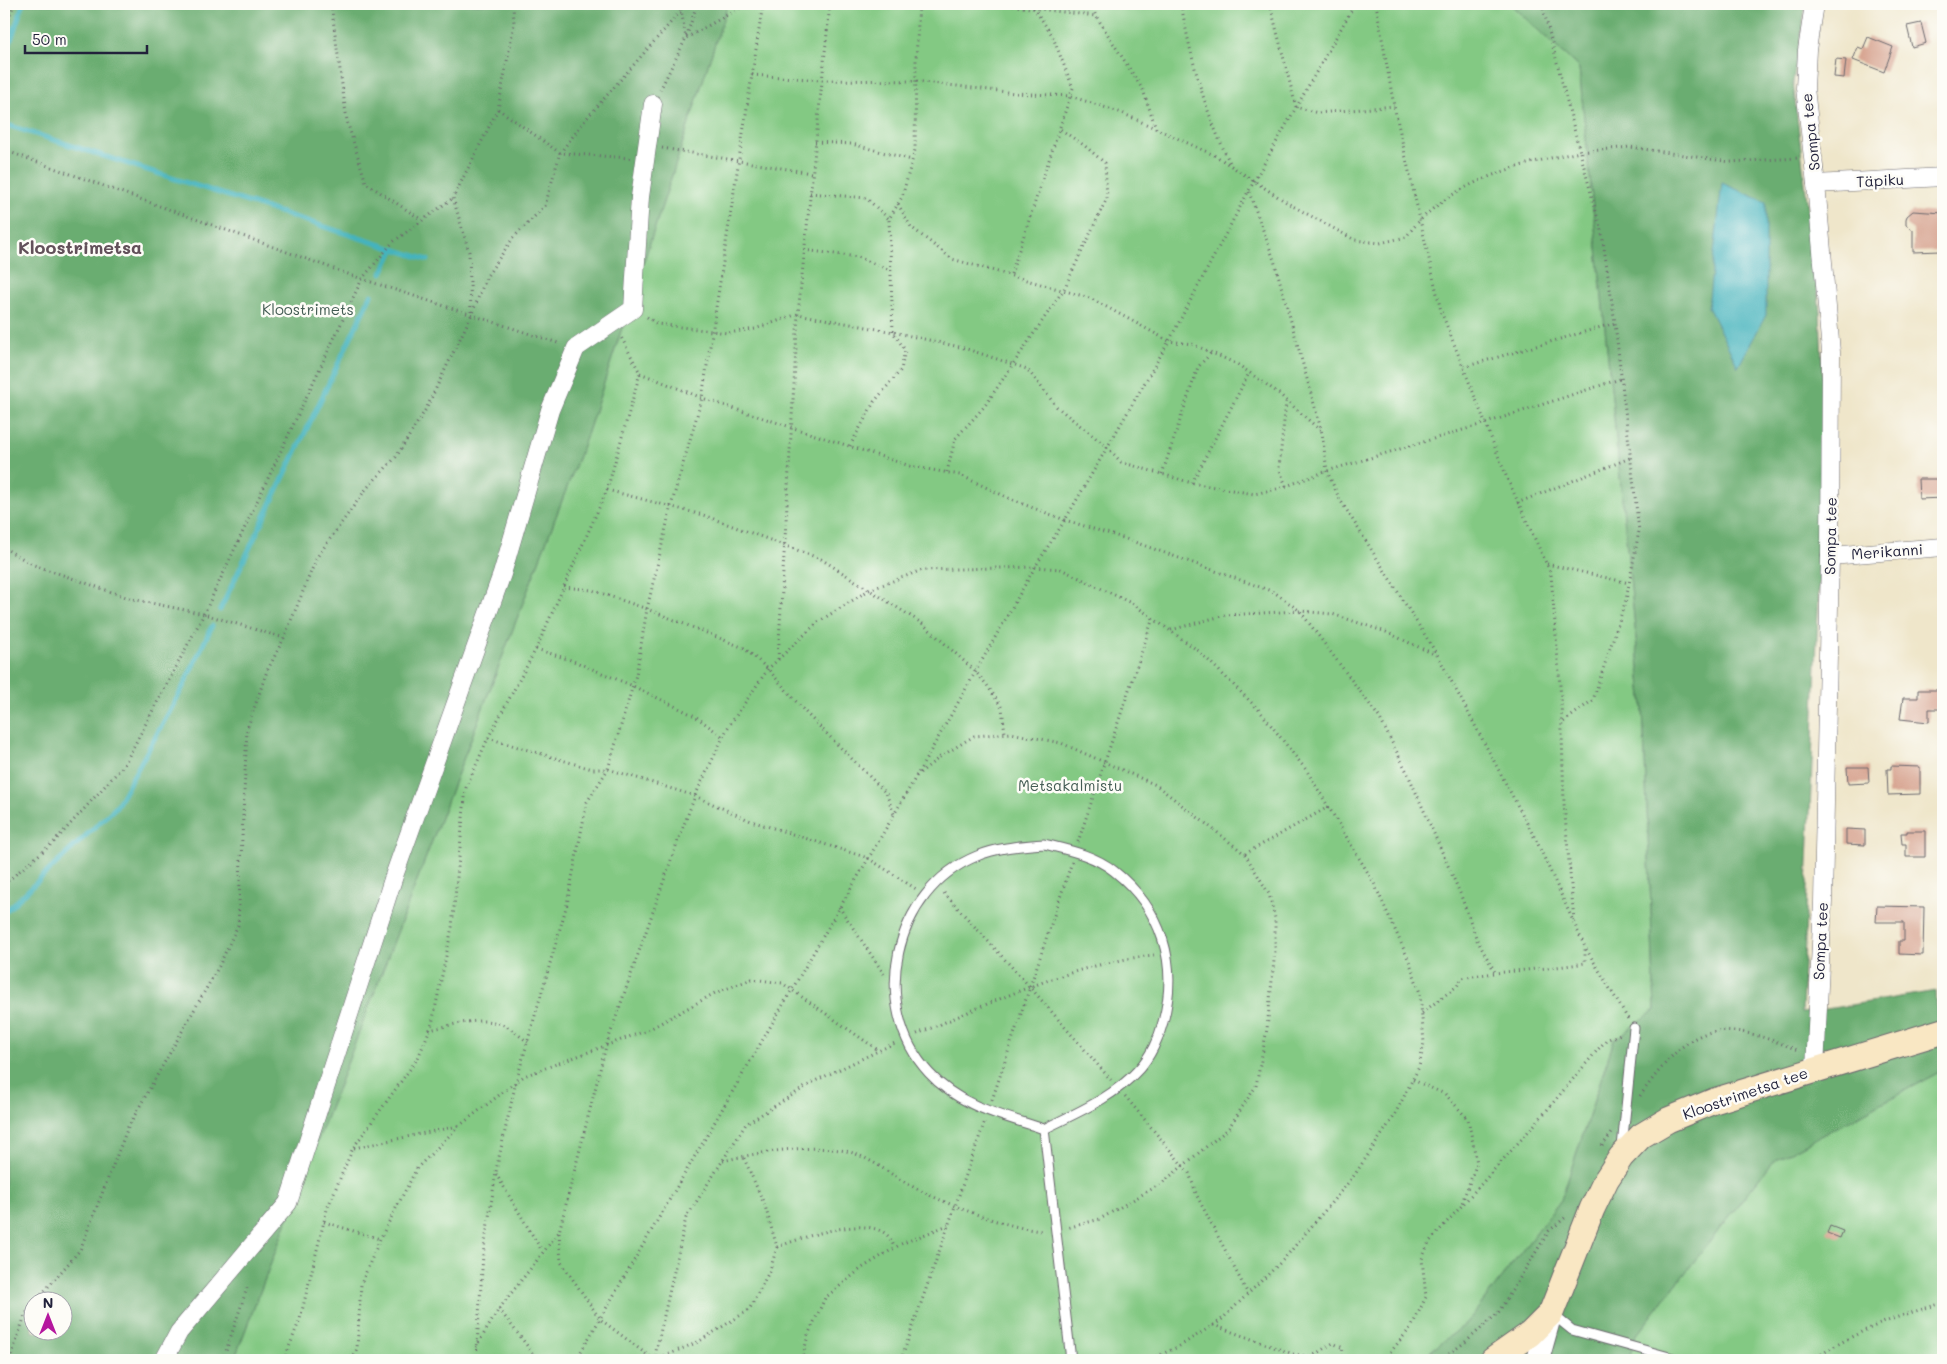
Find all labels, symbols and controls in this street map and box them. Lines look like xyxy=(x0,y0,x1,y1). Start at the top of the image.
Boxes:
scale bar xyxy=(25,22,148,54)
text: 50 m xyxy=(32,29,67,49)
street label: Sompa tee xyxy=(1796,92,1824,172)
street label: Täpiku xyxy=(1856,169,1904,191)
district label: Kloostrimetsa xyxy=(18,235,142,259)
park label: Kloostrimets xyxy=(262,299,354,319)
street label: Sompa tee xyxy=(1819,497,1841,575)
street label: Merikanni xyxy=(1850,539,1924,563)
park label: Metsakalmistu xyxy=(1018,775,1122,795)
street label: Sompa tee xyxy=(1808,902,1832,980)
street label: Kloostrimetsa tee xyxy=(1680,1062,1810,1124)
north arrow xyxy=(22,1292,72,1342)
text: N xyxy=(43,1293,53,1312)

